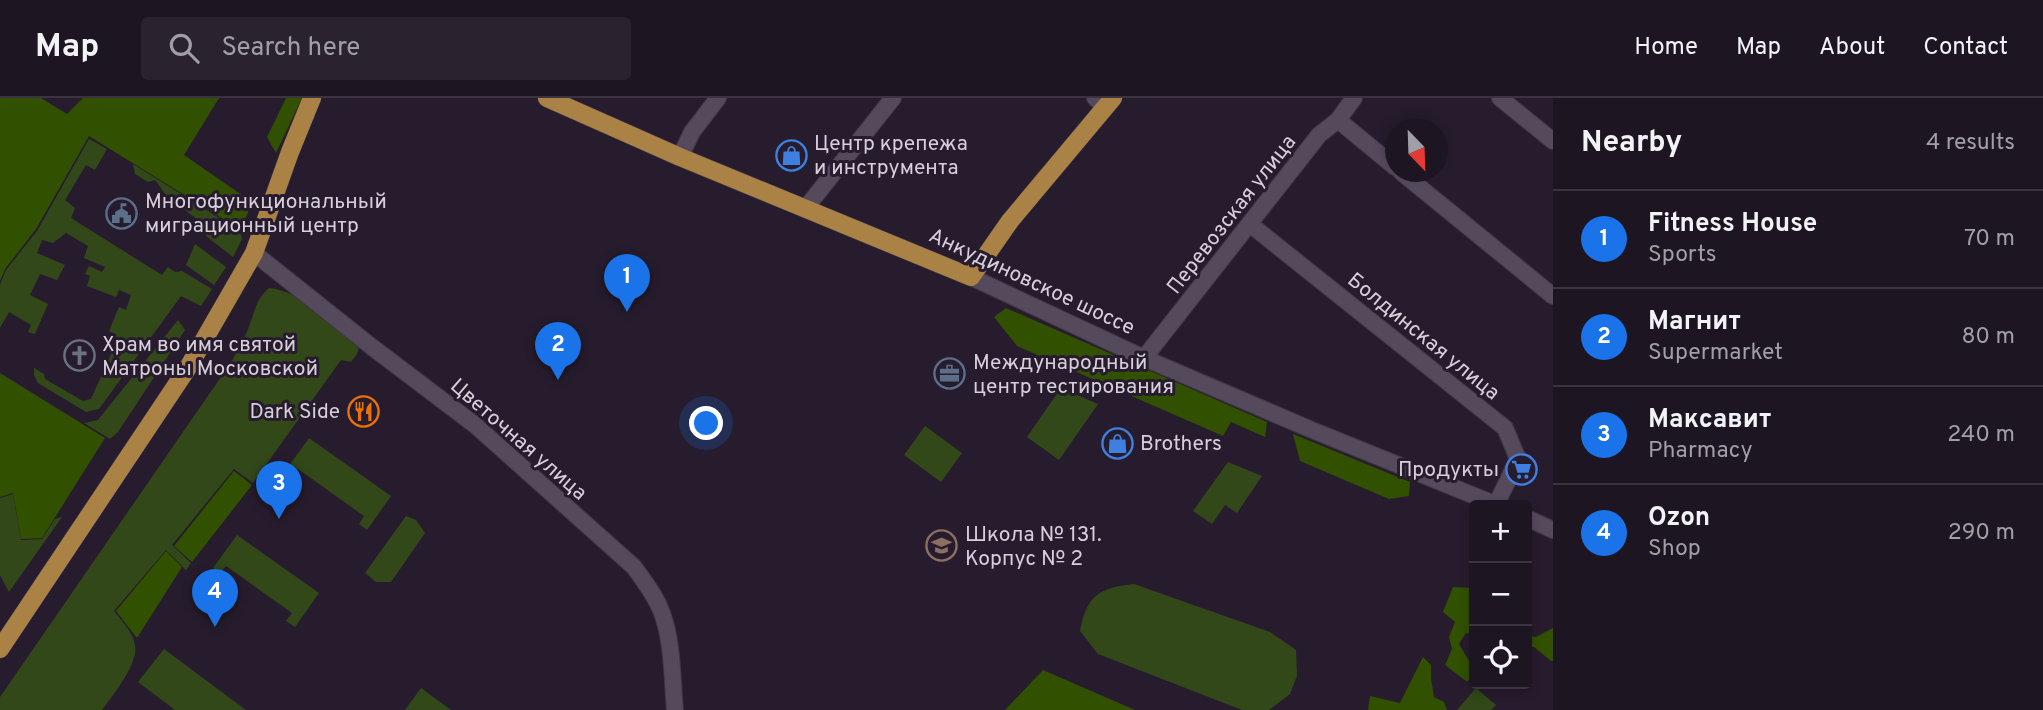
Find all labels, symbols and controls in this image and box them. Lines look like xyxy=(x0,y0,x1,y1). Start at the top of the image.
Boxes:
search box xyxy=(141,17,631,80)
text: Map xyxy=(35,27,99,69)
icon: search xyxy=(165,29,203,67)
text: Search here xyxy=(221,32,360,65)
text: Home xyxy=(1634,33,1698,63)
text: Map xyxy=(1736,33,1781,63)
text: About xyxy=(1819,33,1885,63)
text: Contact xyxy=(1923,33,2008,63)
north arrow xyxy=(1385,119,1448,182)
text: Nearby xyxy=(1581,125,1682,162)
text: 4 results xyxy=(1926,129,2015,158)
street label: Перевозская улица xyxy=(1161,130,1303,300)
place label: Центр крепежа и инструмента xyxy=(814,131,968,182)
shop icon: Центр крепежа и инструмента xyxy=(774,138,808,172)
place label: Многофункциональный миграционный центр xyxy=(145,189,387,240)
public building icon: Многофункциональный миграционный центр xyxy=(105,196,139,230)
text: Fitness House xyxy=(1648,208,1817,241)
street label: Анкудиновское шоссе xyxy=(924,223,1139,342)
text: 1 xyxy=(1599,225,1609,254)
text: 70 m xyxy=(1964,225,2015,254)
text: Sports xyxy=(1648,241,1716,270)
pin: 1 xyxy=(604,254,650,312)
street label: Болдинская улица xyxy=(1341,267,1505,407)
text: Магнит xyxy=(1648,306,1741,339)
pin: 2 xyxy=(535,322,581,380)
text: 2 xyxy=(1597,323,1611,352)
text: 80 m xyxy=(1962,323,2015,352)
place label: Храм во имя святой Матроны Московской xyxy=(102,332,318,383)
church icon: Храм во имя святой Матроны Московской xyxy=(62,339,96,373)
text: Supermarket xyxy=(1648,339,1783,368)
place label: Международный центр тестирования xyxy=(973,350,1174,401)
office icon: Международный центр тестирования xyxy=(933,357,967,391)
street label: Цветочная улица xyxy=(444,373,592,507)
restaurant icon: Dark Side xyxy=(346,394,380,428)
place label: Dark Side xyxy=(250,399,340,426)
text: Максавит xyxy=(1648,404,1771,437)
your location xyxy=(689,406,723,440)
text: 3 xyxy=(1597,421,1611,450)
text: 240 m xyxy=(1947,421,2015,450)
shop icon: Brothers xyxy=(1100,426,1134,460)
place label: Brothers xyxy=(1140,431,1222,458)
text: Pharmacy xyxy=(1648,437,1753,466)
supermarket icon: Продукты xyxy=(1505,452,1539,486)
place label: Продукты xyxy=(1398,457,1499,484)
pin: 3 xyxy=(256,461,302,519)
map controls xyxy=(1469,500,1532,689)
button: + xyxy=(1469,500,1532,563)
text: Ozon xyxy=(1648,502,1710,535)
text: 4 xyxy=(1597,519,1611,548)
text: 290 m xyxy=(1948,519,2015,548)
place label: Школа № 131. Корпус № 2 xyxy=(965,522,1102,573)
school or university icon: Школа № 131. Корпус № 2 xyxy=(925,529,959,563)
text: Shop xyxy=(1648,535,1701,564)
button: − xyxy=(1469,563,1532,626)
pin: 4 xyxy=(192,569,238,627)
button: locate xyxy=(1469,626,1532,689)

